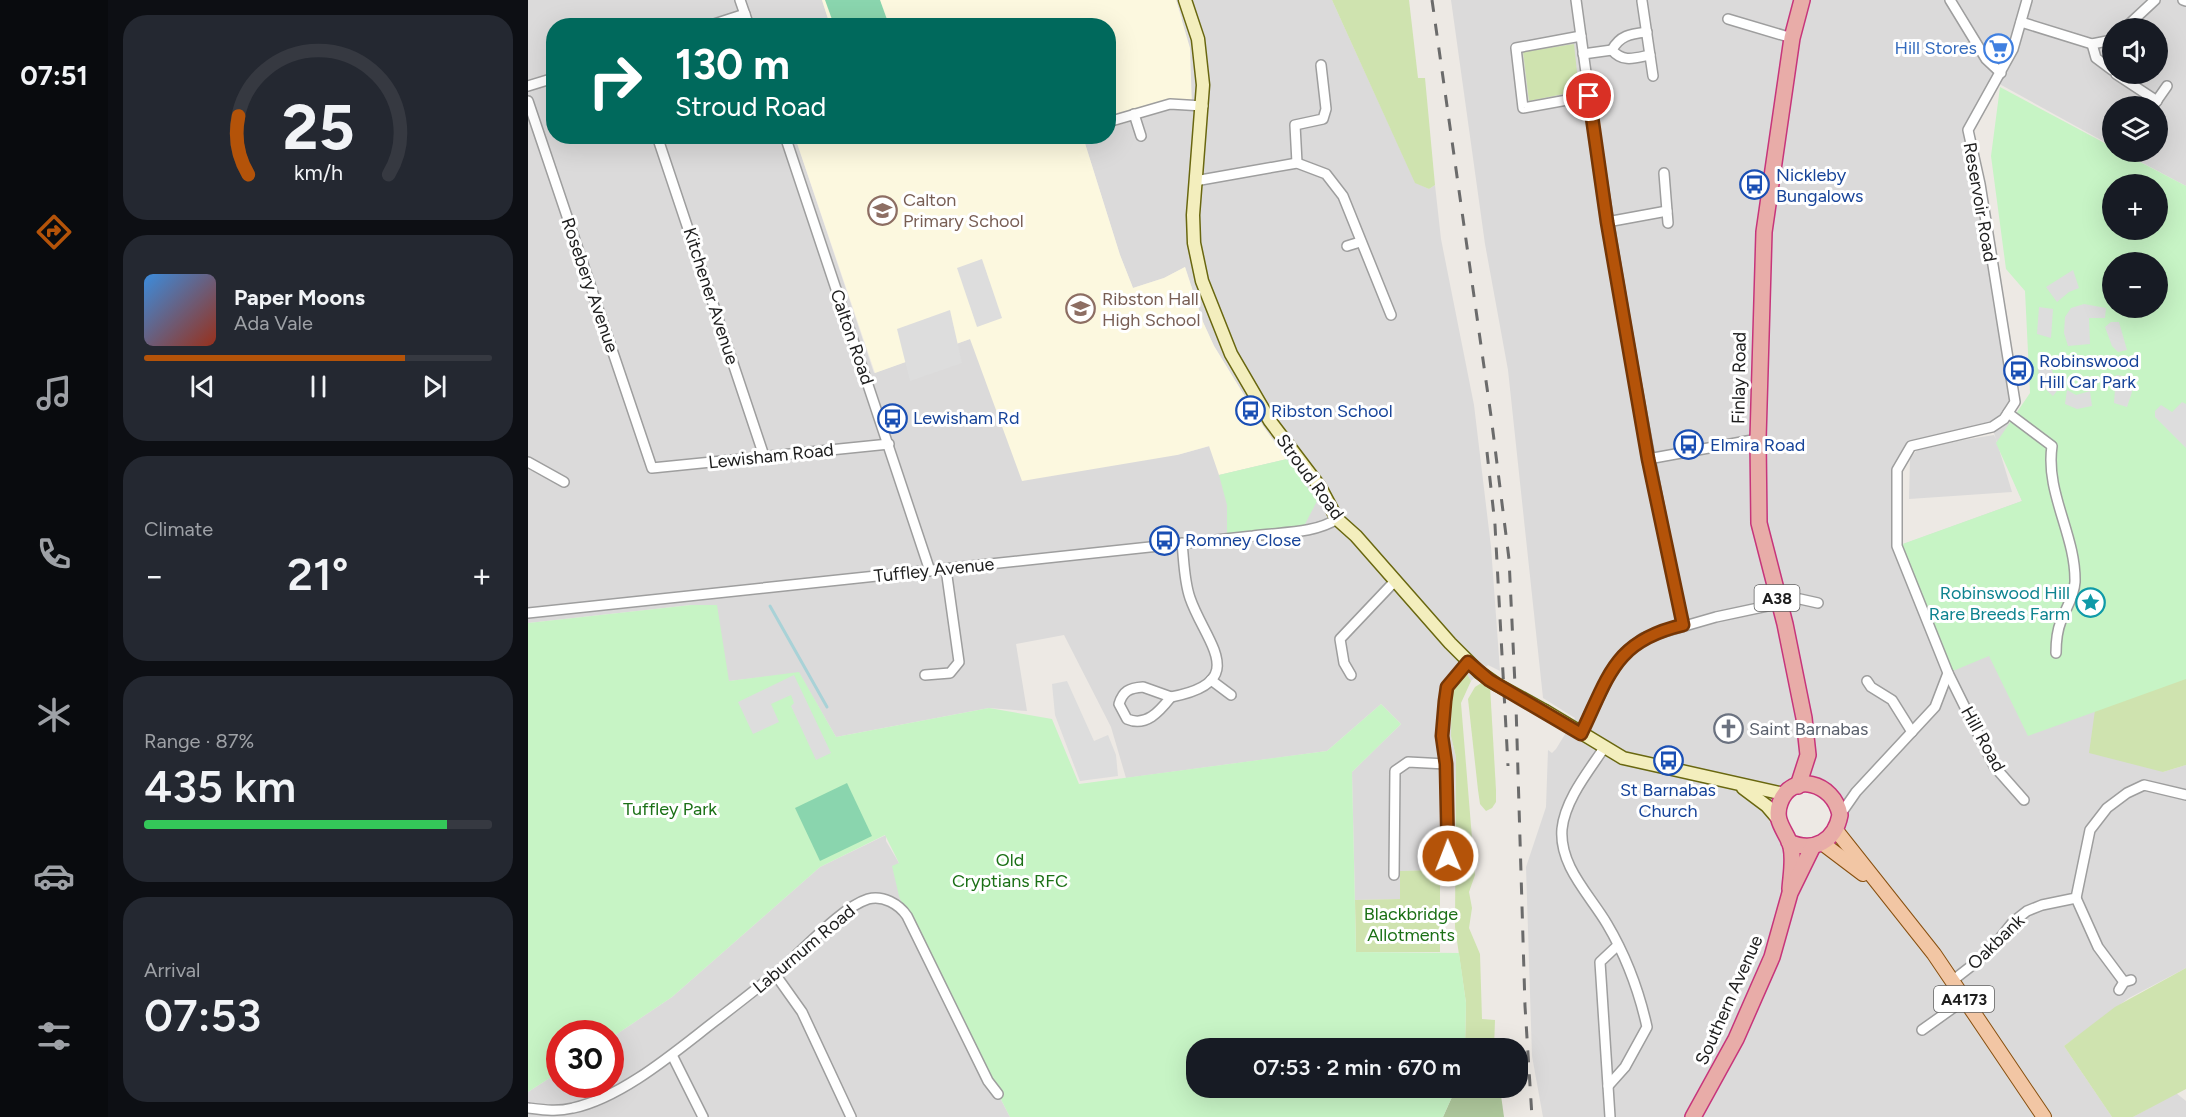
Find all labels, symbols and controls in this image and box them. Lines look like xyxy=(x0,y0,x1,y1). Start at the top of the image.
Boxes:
map controls xyxy=(2102,18,2168,318)
button: sound xyxy=(2102,18,2168,84)
supermarket icon: Hill Stores xyxy=(1982,32,2014,64)
place label: Hill Stores xyxy=(1894,37,1977,59)
text: 130 m xyxy=(675,39,790,90)
icon: right xyxy=(576,42,654,120)
text: 07:51 xyxy=(20,59,88,92)
pin xyxy=(1563,70,1614,121)
icon: arrive xyxy=(1572,79,1605,112)
text: 25 xyxy=(282,90,354,165)
text: Stroud Road xyxy=(675,90,826,123)
button: layers xyxy=(2102,96,2168,162)
street label: Reservoir Road xyxy=(1959,140,2001,264)
text: km/h xyxy=(294,160,342,185)
place label: Nickleby Bungalows xyxy=(1776,164,1864,207)
bus stop icon: Nickleby Bungalows xyxy=(1739,169,1771,201)
button: + xyxy=(2102,174,2168,240)
place label: Calton Primary School xyxy=(903,189,1024,232)
school or university icon: Calton Primary School xyxy=(866,194,898,226)
icon: directions xyxy=(33,211,75,253)
street label: Rosebery Avenue xyxy=(557,215,623,355)
street label: Kitchener Avenue xyxy=(678,225,744,367)
button: − xyxy=(2102,252,2168,318)
text: Paper Moons xyxy=(234,284,365,311)
street label: Calton Road xyxy=(825,286,879,388)
place label: Ribston Hall High School xyxy=(1102,288,1200,331)
school or university icon: Ribston Hall High School xyxy=(1065,293,1097,325)
text: Ada Vale xyxy=(234,311,313,335)
street label: Finlay Road xyxy=(1727,332,1751,424)
place label: Robinswood Hill Car Park xyxy=(2039,350,2139,393)
bus stop icon: Robinswood Hill Car Park xyxy=(2002,355,2034,387)
icon: previous xyxy=(186,370,219,403)
icon: pause xyxy=(302,370,335,403)
icon: next xyxy=(418,370,451,403)
icon: music xyxy=(33,372,75,414)
bus stop icon: Ribston School xyxy=(1234,395,1266,427)
place label: Ribston School xyxy=(1271,400,1393,422)
bus stop icon: Lewisham Rd xyxy=(876,402,908,434)
place label: Lewisham Rd xyxy=(913,407,1019,429)
bus stop icon: Elmira Road xyxy=(1673,429,1705,461)
street label: Stroud Road xyxy=(1271,430,1349,524)
place label: Elmira Road xyxy=(1710,434,1805,456)
street label: Lewisham Road xyxy=(707,438,835,474)
text: Climate xyxy=(144,517,213,541)
bus stop icon: Romney Close xyxy=(1148,524,1180,556)
place label: Romney Close xyxy=(1185,529,1301,551)
icon: phone xyxy=(33,533,75,575)
text: 21° xyxy=(287,547,349,601)
street label: Tuffley Avenue xyxy=(873,553,995,587)
text: − xyxy=(144,556,165,595)
text: + xyxy=(471,556,492,595)
place label: Robinswood Hill Rare Breeds Farm xyxy=(1929,582,2070,625)
road number: A38 xyxy=(1754,585,1800,611)
place icon: Robinswood Hill Rare Breeds Farm xyxy=(2075,587,2107,619)
icon: climate xyxy=(33,694,75,736)
street label: Hill Road xyxy=(1956,702,2010,776)
church icon: Saint Barnabas xyxy=(1712,713,1744,745)
place label: Saint Barnabas xyxy=(1749,718,1868,740)
text: Range · 87% xyxy=(144,729,254,753)
bus stop icon: St Barnabas Church xyxy=(1652,745,1684,777)
text: 435 km xyxy=(144,759,296,813)
place label: St Barnabas Church xyxy=(1620,779,1716,822)
park label: Tuffley Park xyxy=(623,798,717,820)
position arrow xyxy=(1416,824,1480,888)
park label: Old Cryptians RFC xyxy=(952,849,1068,892)
icon: car xyxy=(33,855,75,897)
street label: Laburnum Road xyxy=(748,900,860,998)
park label: Blackbridge Allotments xyxy=(1364,903,1458,946)
street label: Oakbank xyxy=(1963,909,2029,974)
street label: Southern Avenue xyxy=(1691,932,1768,1068)
text: Arrival xyxy=(144,958,200,982)
road number: A4173 xyxy=(1934,986,1994,1012)
text: 07:53 xyxy=(144,988,261,1042)
icon: filters xyxy=(33,1015,75,1057)
speed limit sign: 30 xyxy=(546,1020,624,1098)
text: 07:53 · 2 min · 670 m xyxy=(1253,1054,1461,1081)

